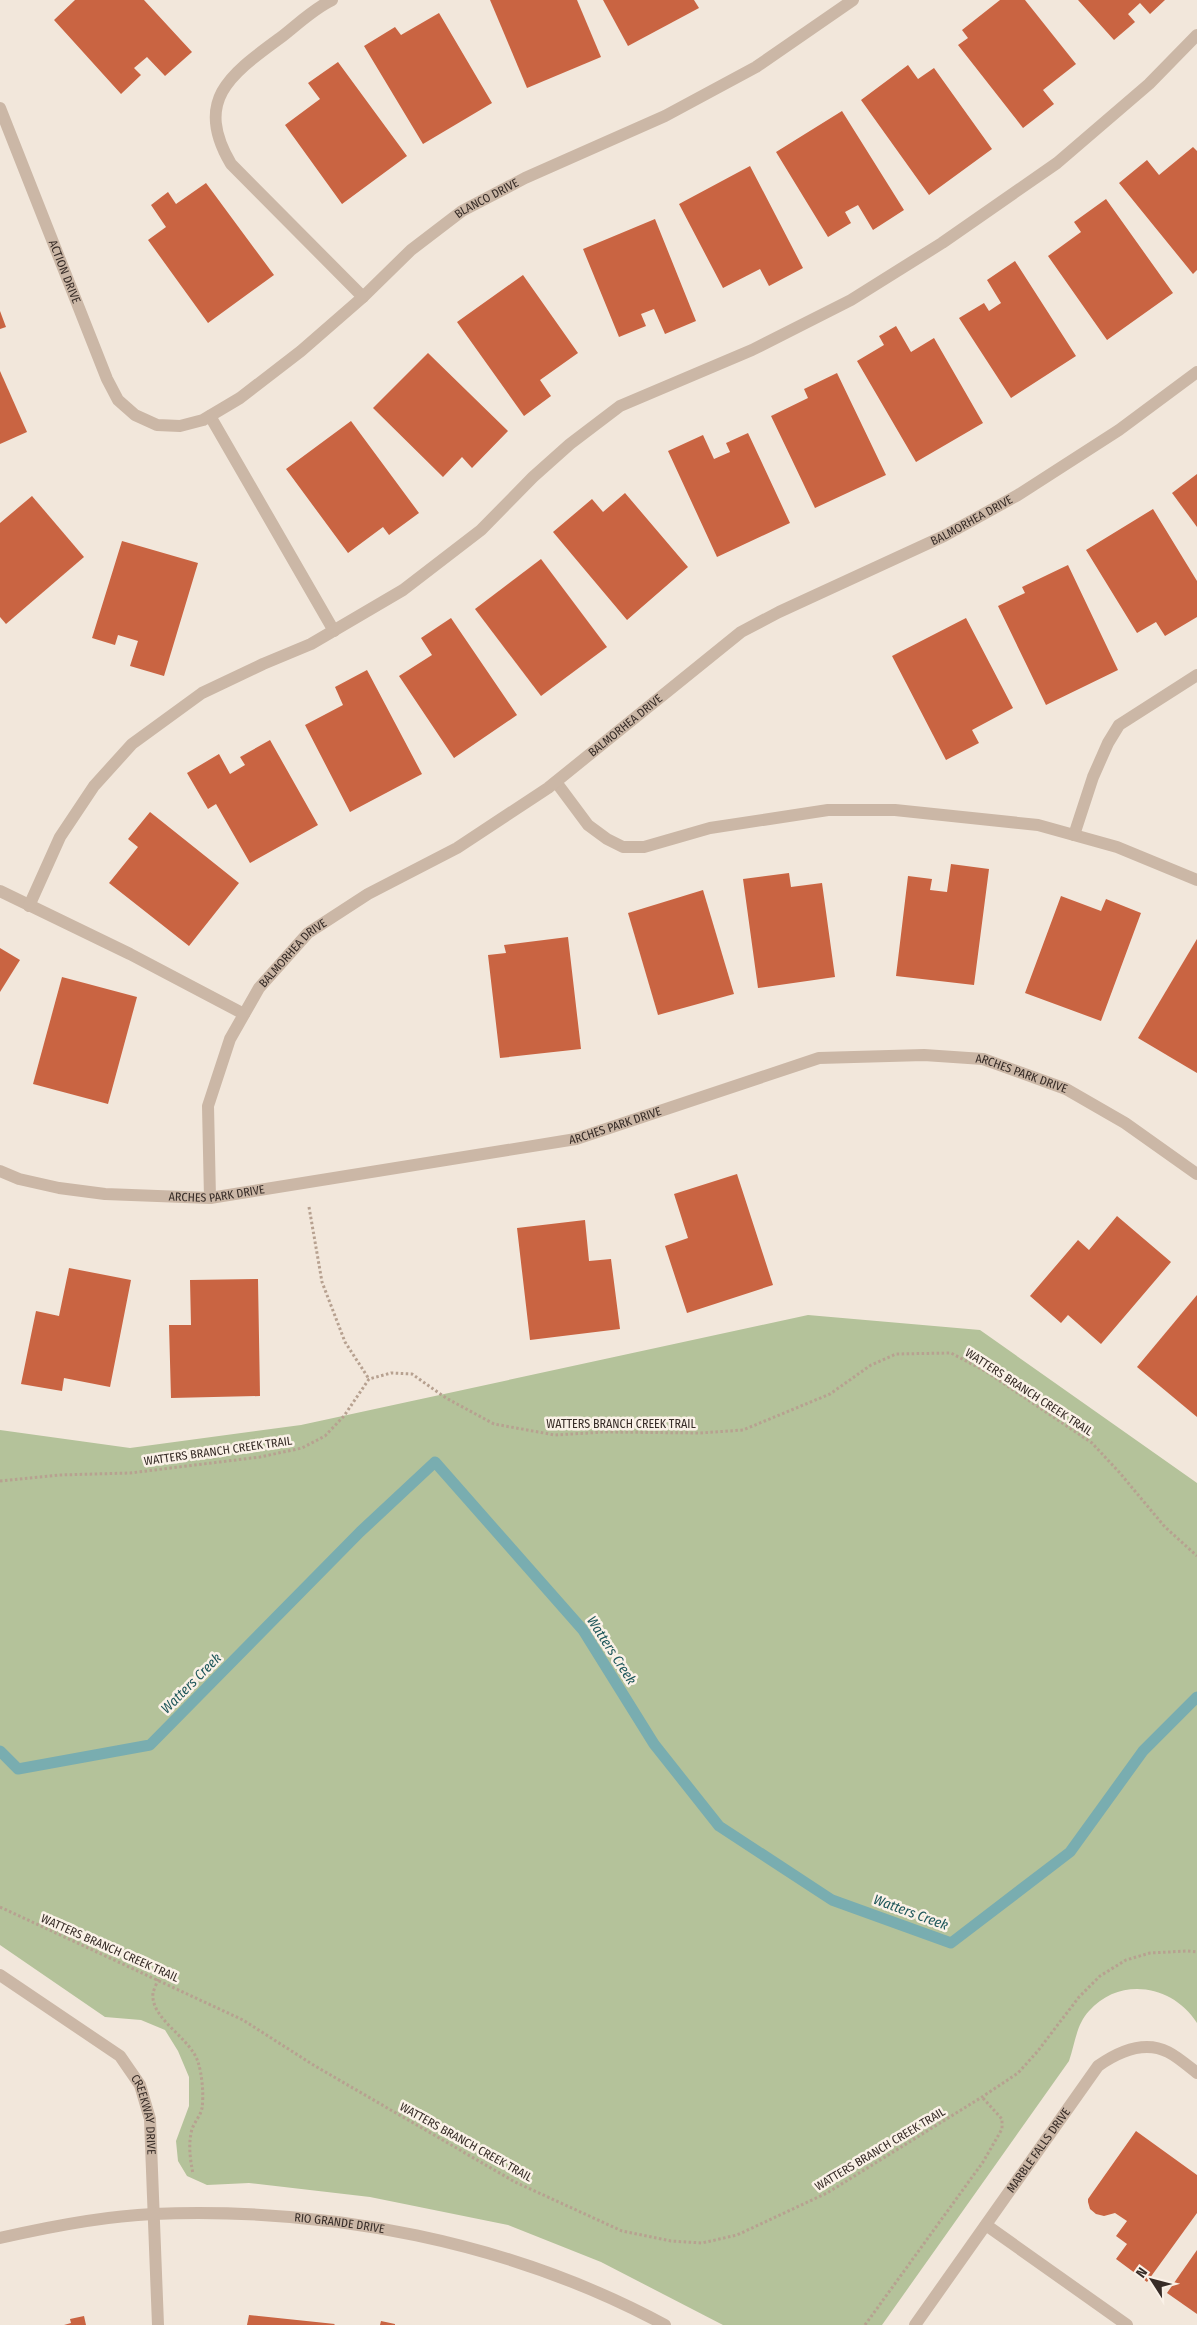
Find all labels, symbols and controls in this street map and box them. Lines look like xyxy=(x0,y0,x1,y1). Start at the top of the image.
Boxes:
street label: BLANCO DRIVE xyxy=(452,176,521,221)
street label: ACTION DRIVE xyxy=(46,238,84,306)
street label: BALMORHEA DRIVE xyxy=(928,492,1015,548)
street label: BALMORHEA DRIVE xyxy=(585,691,665,760)
street label: BALMORHEA DRIVE xyxy=(256,916,329,990)
street label: ARCHES PARK DRIVE xyxy=(975,1052,1070,1096)
street label: ARCHES PARK DRIVE xyxy=(568,1104,663,1147)
street label: ARCHES PARK DRIVE xyxy=(168,1182,266,1205)
street label: WATTERS BRANCH CREEK TRAIL xyxy=(962,1345,1096,1439)
street label: WATTERS BRANCH CREEK TRAIL xyxy=(546,1417,696,1431)
street label: WATTERS BRANCH CREEK TRAIL xyxy=(143,1434,294,1468)
water label: Watters Creek xyxy=(583,1613,640,1688)
water label: Watters Creek xyxy=(158,1650,225,1717)
water label: Watters Creek xyxy=(871,1891,951,1934)
street label: WATTERS BRANCH CREEK TRAIL xyxy=(39,1911,182,1985)
street label: CREEKWAY DRIVE xyxy=(128,2072,158,2155)
street label: WATTERS BRANCH CREEK TRAIL xyxy=(397,2100,535,2185)
street label: WATTERS BRANCH CREEK TRAIL xyxy=(812,2104,948,2193)
street label: MARBLE FALLS DRIVE xyxy=(1004,2105,1073,2195)
street label: RIO GRANDE DRIVE xyxy=(294,2210,386,2236)
north arrow xyxy=(1127,2255,1177,2305)
text: N xyxy=(1133,2264,1151,2281)

